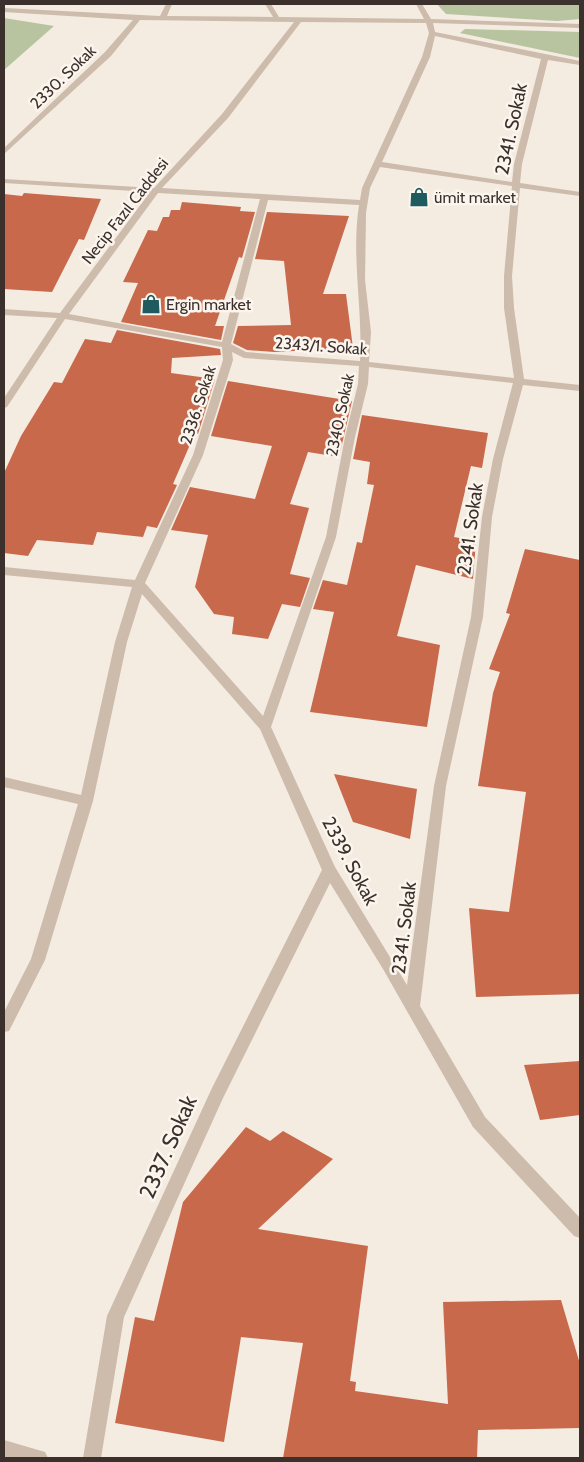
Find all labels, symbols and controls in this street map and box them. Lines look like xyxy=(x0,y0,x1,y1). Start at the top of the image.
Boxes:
street label: 2330. Sokak xyxy=(26,41,100,113)
street label: 2341. Sokak xyxy=(490,81,532,177)
street label: Necip Fazıl Caddesi xyxy=(78,154,172,268)
shop icon: ümit market xyxy=(408,186,430,208)
place label: ümit market xyxy=(434,188,517,207)
shop icon: Ergin market xyxy=(140,293,162,315)
place label: Ergin market xyxy=(166,295,252,314)
street label: 2343/1. Sokak xyxy=(274,333,369,359)
street label: 2336. Sokak xyxy=(176,362,220,447)
street label: 2340. Sokak xyxy=(322,371,358,458)
street label: 2341. Sokak xyxy=(452,481,488,577)
street label: 2339. Sokak xyxy=(317,813,383,910)
street label: 2341. Sokak xyxy=(387,880,421,976)
street label: 2337. Sokak xyxy=(133,1091,203,1203)

